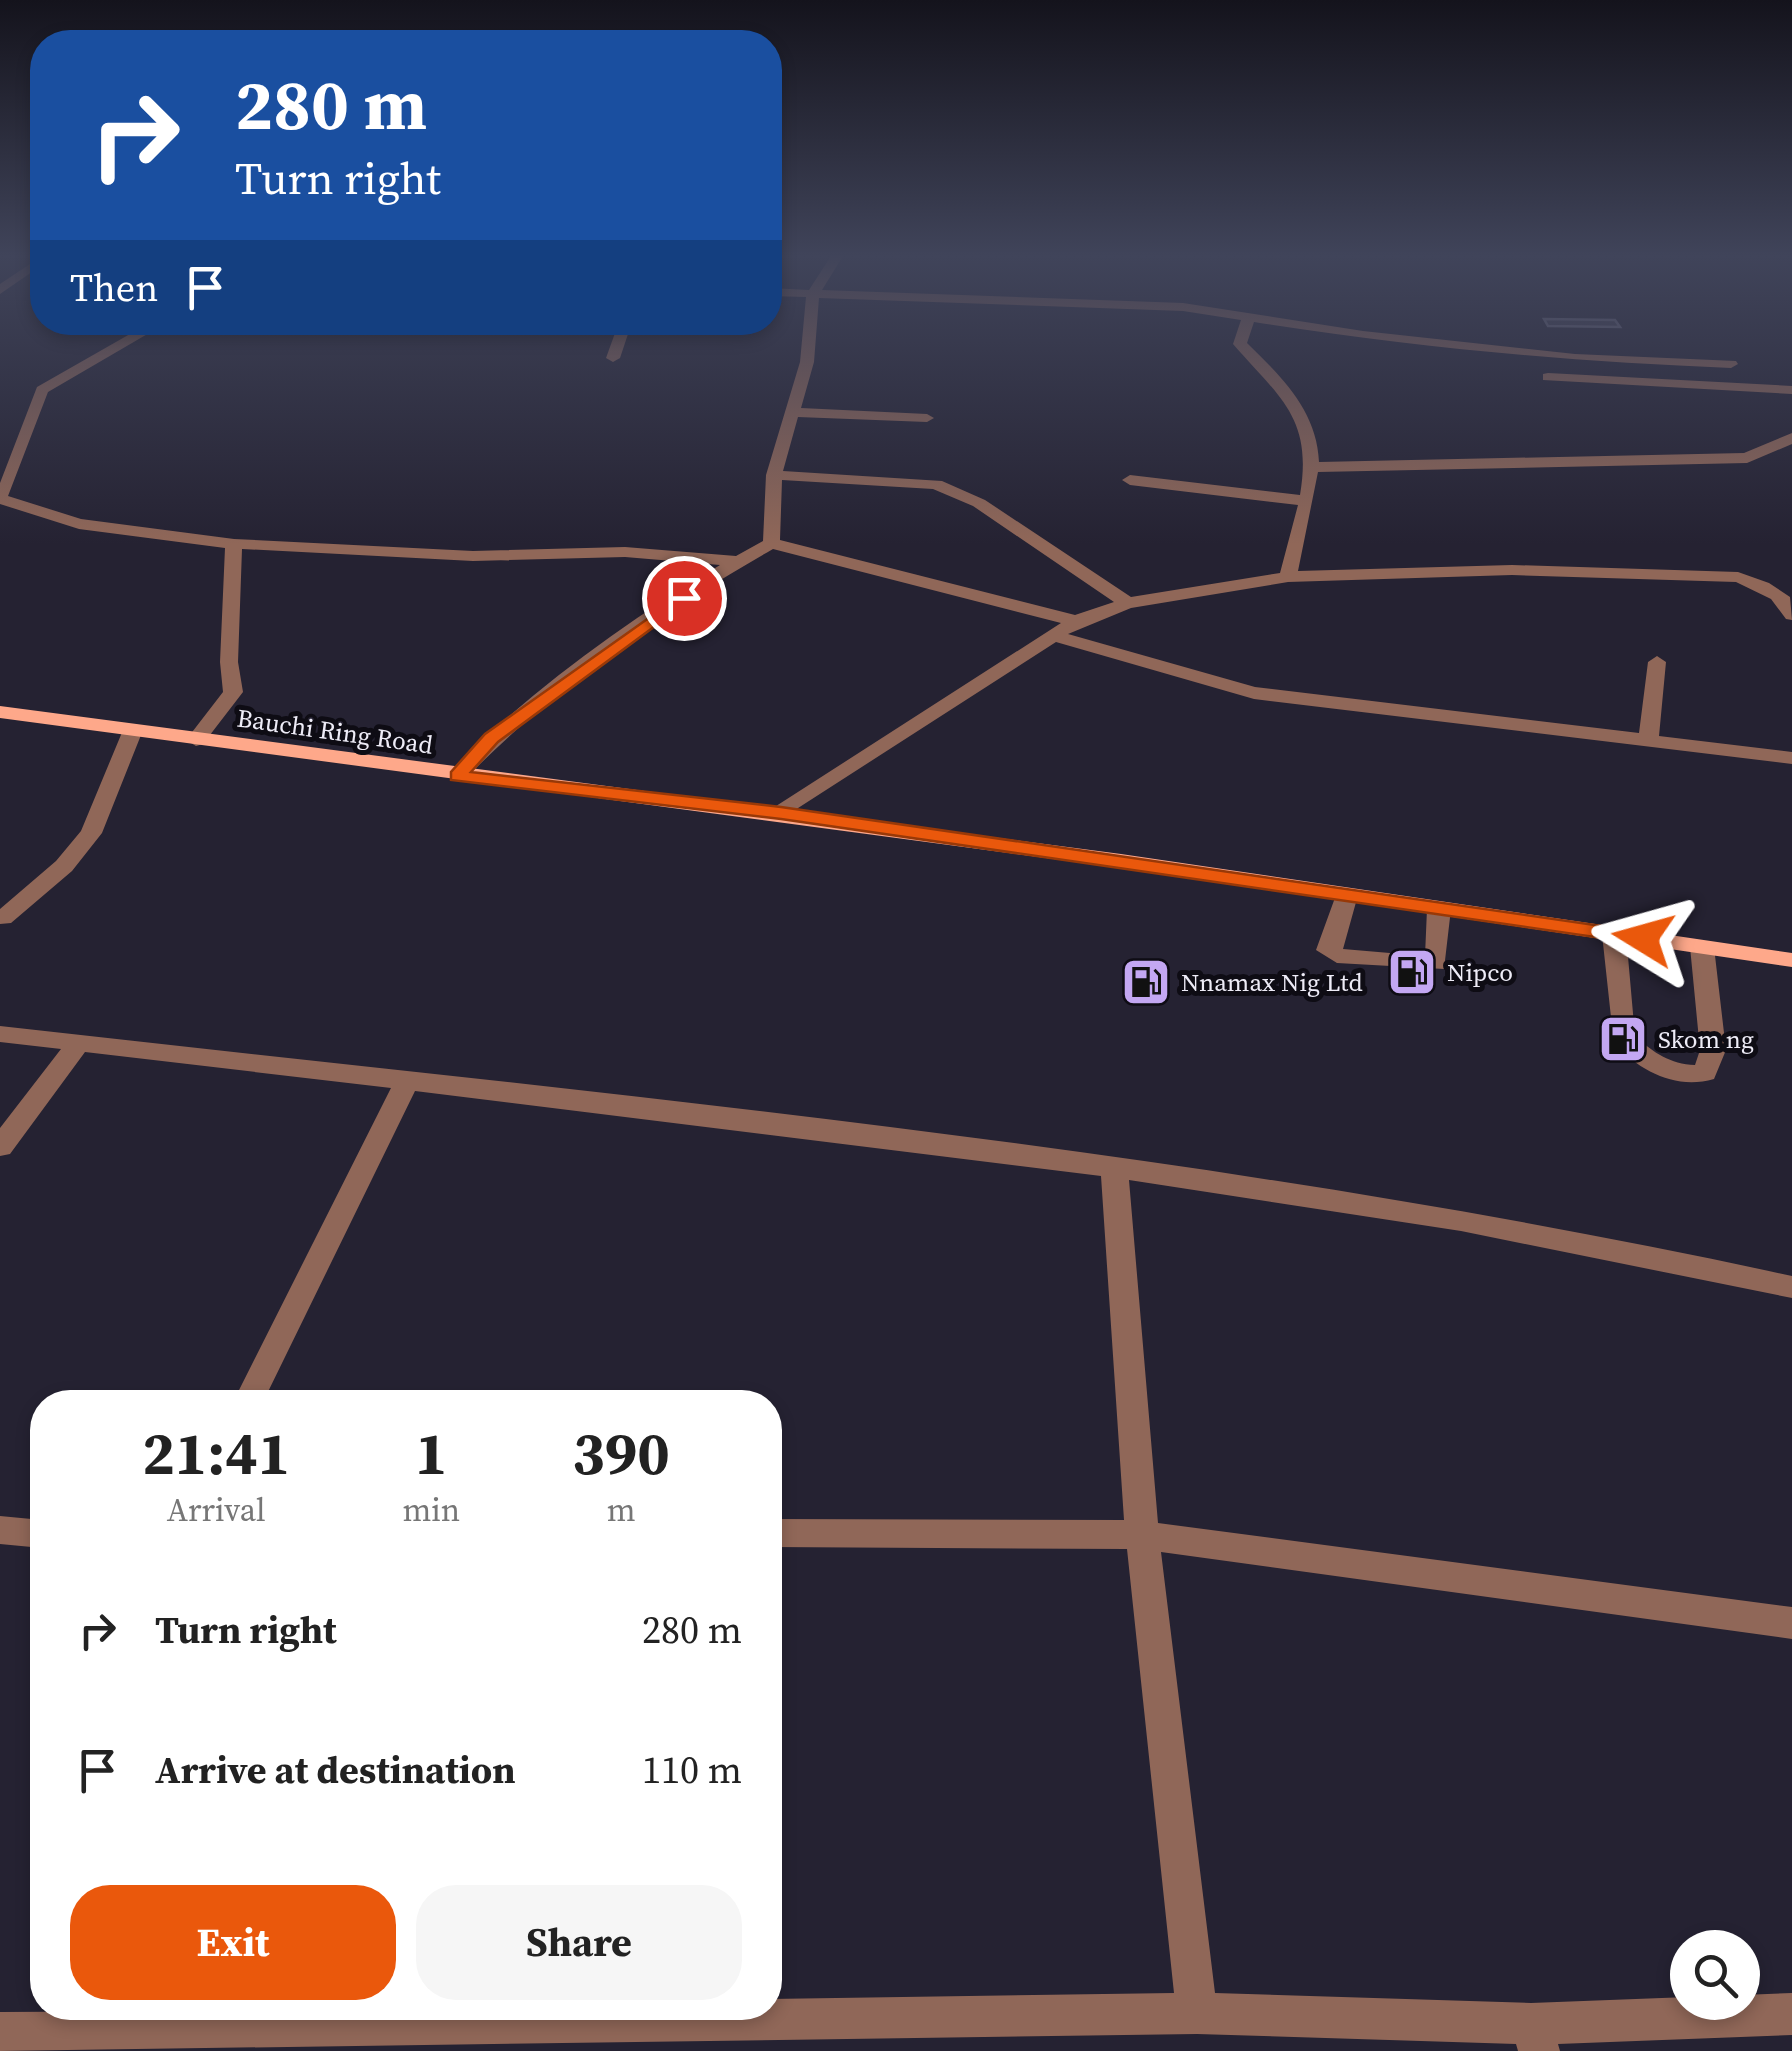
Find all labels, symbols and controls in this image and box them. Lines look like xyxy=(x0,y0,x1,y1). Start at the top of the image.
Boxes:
text: 280 m xyxy=(235,56,427,152)
icon: right xyxy=(70,70,200,200)
text: Turn right xyxy=(235,147,441,209)
icon: arrive xyxy=(178,260,233,315)
text: Then xyxy=(70,262,158,314)
pin xyxy=(642,556,727,641)
icon: arrive xyxy=(657,571,712,626)
street label: Bauchi Ring Road xyxy=(235,700,435,762)
position arrow xyxy=(1591,886,1695,990)
fuel station icon: Nipco xyxy=(1386,946,1438,998)
place label: Nipco xyxy=(1447,955,1513,989)
fuel station icon: Nnamax Nig Ltd xyxy=(1120,956,1172,1008)
place label: Nnamax Nig Ltd xyxy=(1181,965,1363,999)
fuel station icon: Skom ng xyxy=(1597,1013,1649,1065)
place label: Skom ng xyxy=(1658,1022,1754,1056)
text: 21:41 xyxy=(142,1412,290,1494)
text: 1 xyxy=(415,1412,448,1494)
text: 390 xyxy=(572,1412,670,1494)
text: Arrival xyxy=(167,1488,266,1532)
text: min xyxy=(402,1488,460,1532)
text: m xyxy=(607,1488,635,1532)
icon: right xyxy=(70,1603,125,1658)
text: Turn right xyxy=(155,1604,337,1656)
text: 280 m xyxy=(642,1604,742,1656)
icon: arrive xyxy=(70,1743,125,1798)
text: Arrive at destination xyxy=(155,1744,516,1796)
text: 110 m xyxy=(642,1744,742,1796)
button: Exit xyxy=(70,1885,396,2000)
button: Share xyxy=(416,1885,742,2000)
map controls xyxy=(1670,1930,1760,2020)
button: search xyxy=(1670,1930,1760,2020)

